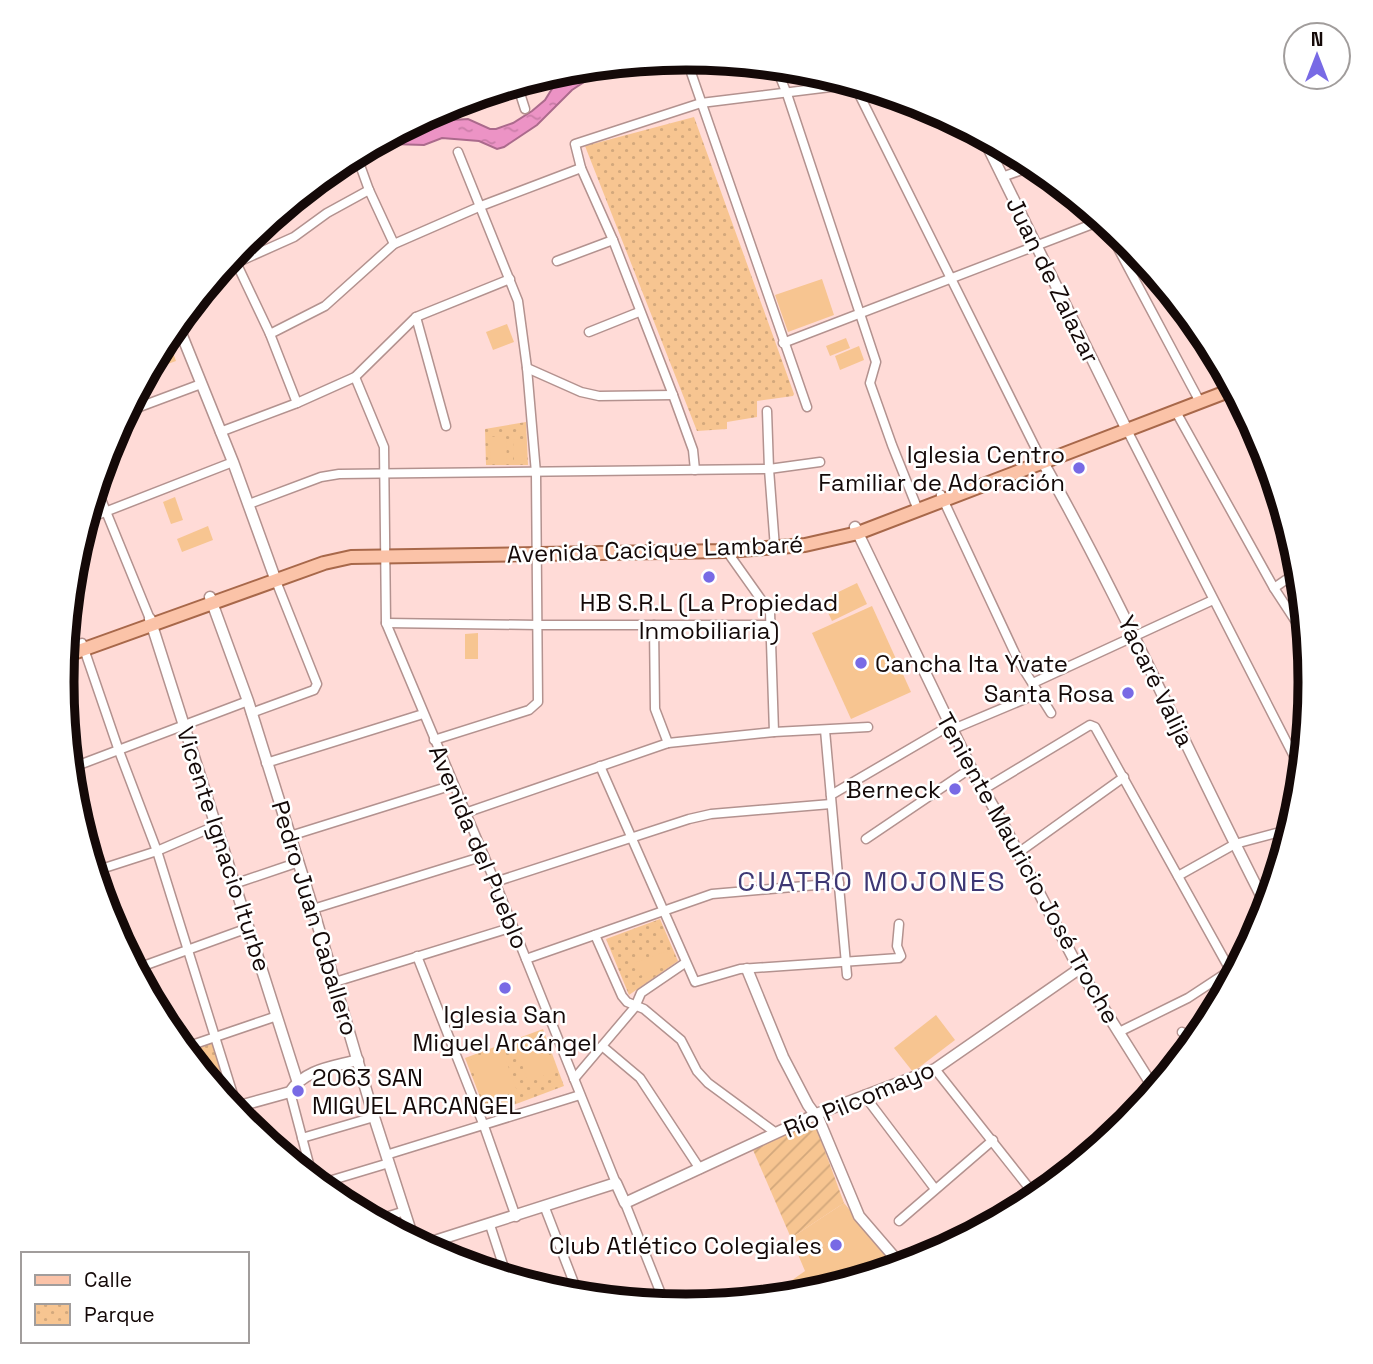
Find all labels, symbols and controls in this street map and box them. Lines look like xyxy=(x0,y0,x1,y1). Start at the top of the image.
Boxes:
north arrow xyxy=(1282,21,1352,91)
text: N xyxy=(1311,27,1323,52)
street label: Juan de Zalazar xyxy=(999,192,1107,368)
place label: Iglesia Centro Familiar de Adoración xyxy=(818,439,1065,498)
marker: Iglesia Centro Familiar de Adoración xyxy=(1071,460,1087,476)
street label: Avenida Cacique Lambaré xyxy=(506,528,804,570)
marker: HB S.R.L (La Propiedad Inmobiliaria) xyxy=(701,569,717,585)
place label: HB S.R.L (La Propiedad Inmobiliaria) xyxy=(580,587,838,646)
street label: Yacaré Valija xyxy=(1111,610,1201,752)
place label: Cancha Ita Yvate xyxy=(875,648,1068,679)
marker: Cancha Ita Yvate xyxy=(853,655,869,671)
place label: Santa Rosa xyxy=(984,678,1114,709)
marker: Santa Rosa xyxy=(1120,685,1136,701)
street label: Teniente Mauricio José Troche xyxy=(929,707,1127,1029)
street label: Vicente Ignacio Iturbe xyxy=(170,723,278,975)
street label: Avenida del Pueblo xyxy=(422,740,536,954)
place label: Berneck xyxy=(846,774,941,805)
marker: Berneck xyxy=(947,781,963,797)
street label: Pedro Juan Caballero xyxy=(264,797,366,1039)
district label: CUATRO MOJONES xyxy=(737,863,1007,899)
marker: Iglesia San Miguel Arcángel xyxy=(497,980,513,996)
place label: Iglesia San Miguel Arcángel xyxy=(413,999,597,1058)
street label: Río Pilcomayo xyxy=(779,1053,939,1145)
place label: 2063 SAN MIGUEL ARCANGEL xyxy=(312,1062,521,1121)
marker: 2063 SAN MIGUEL ARCANGEL xyxy=(290,1083,306,1099)
place label: Club Atlético Colegiales xyxy=(549,1230,822,1261)
marker: Club Atlético Colegiales xyxy=(828,1237,844,1253)
legend xyxy=(21,1252,248,1343)
text: Calle xyxy=(84,1266,132,1293)
text: Parque xyxy=(84,1301,155,1328)

